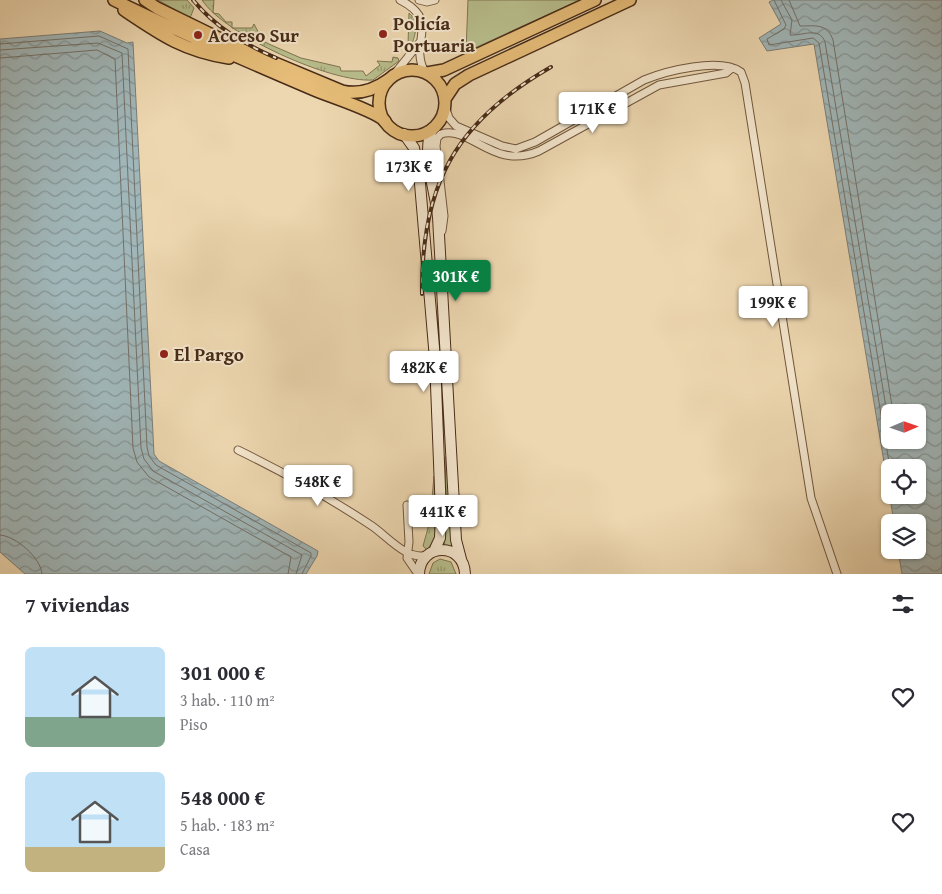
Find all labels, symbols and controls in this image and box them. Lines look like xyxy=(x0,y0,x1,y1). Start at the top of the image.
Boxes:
place label: Policía Portuaria xyxy=(393,9,475,59)
place label: Acceso Sur xyxy=(208,21,299,49)
marker: Policía Portuaria xyxy=(377,28,389,40)
marker: Acceso Sur xyxy=(192,29,204,41)
pin: 171K € xyxy=(552,92,634,134)
text: 171K € xyxy=(570,96,616,120)
pin: 173K € xyxy=(368,150,450,192)
text: 173K € xyxy=(386,154,432,178)
pin: 301K € xyxy=(415,260,497,302)
text: 301K € xyxy=(433,264,479,288)
pin: 199K € xyxy=(732,286,814,328)
text: 199K € xyxy=(750,290,796,314)
place label: El Pargo xyxy=(174,340,244,368)
marker: El Pargo xyxy=(158,348,170,360)
pin: 482K € xyxy=(383,350,465,393)
text: 482K € xyxy=(401,355,447,379)
north arrow xyxy=(881,404,926,449)
map controls xyxy=(881,404,926,559)
button: locate xyxy=(881,459,926,504)
pin: 548K € xyxy=(277,464,359,507)
text: 548K € xyxy=(295,469,341,493)
pin: 441K € xyxy=(402,494,484,537)
text: 441K € xyxy=(420,499,466,523)
button: layers xyxy=(881,514,926,559)
text: 7 viviendas xyxy=(25,589,130,620)
icon: filters xyxy=(889,590,917,618)
text: 301 000 € xyxy=(180,657,265,688)
icon: home xyxy=(65,667,125,727)
icon: heart xyxy=(889,683,917,711)
text: 3 hab. · 110 m² xyxy=(180,688,275,712)
text: Piso xyxy=(180,712,208,736)
text: 548 000 € xyxy=(180,782,265,813)
icon: home xyxy=(65,792,125,852)
icon: heart xyxy=(889,808,917,836)
text: 5 hab. · 183 m² xyxy=(180,813,275,837)
text: Casa xyxy=(180,837,210,861)

